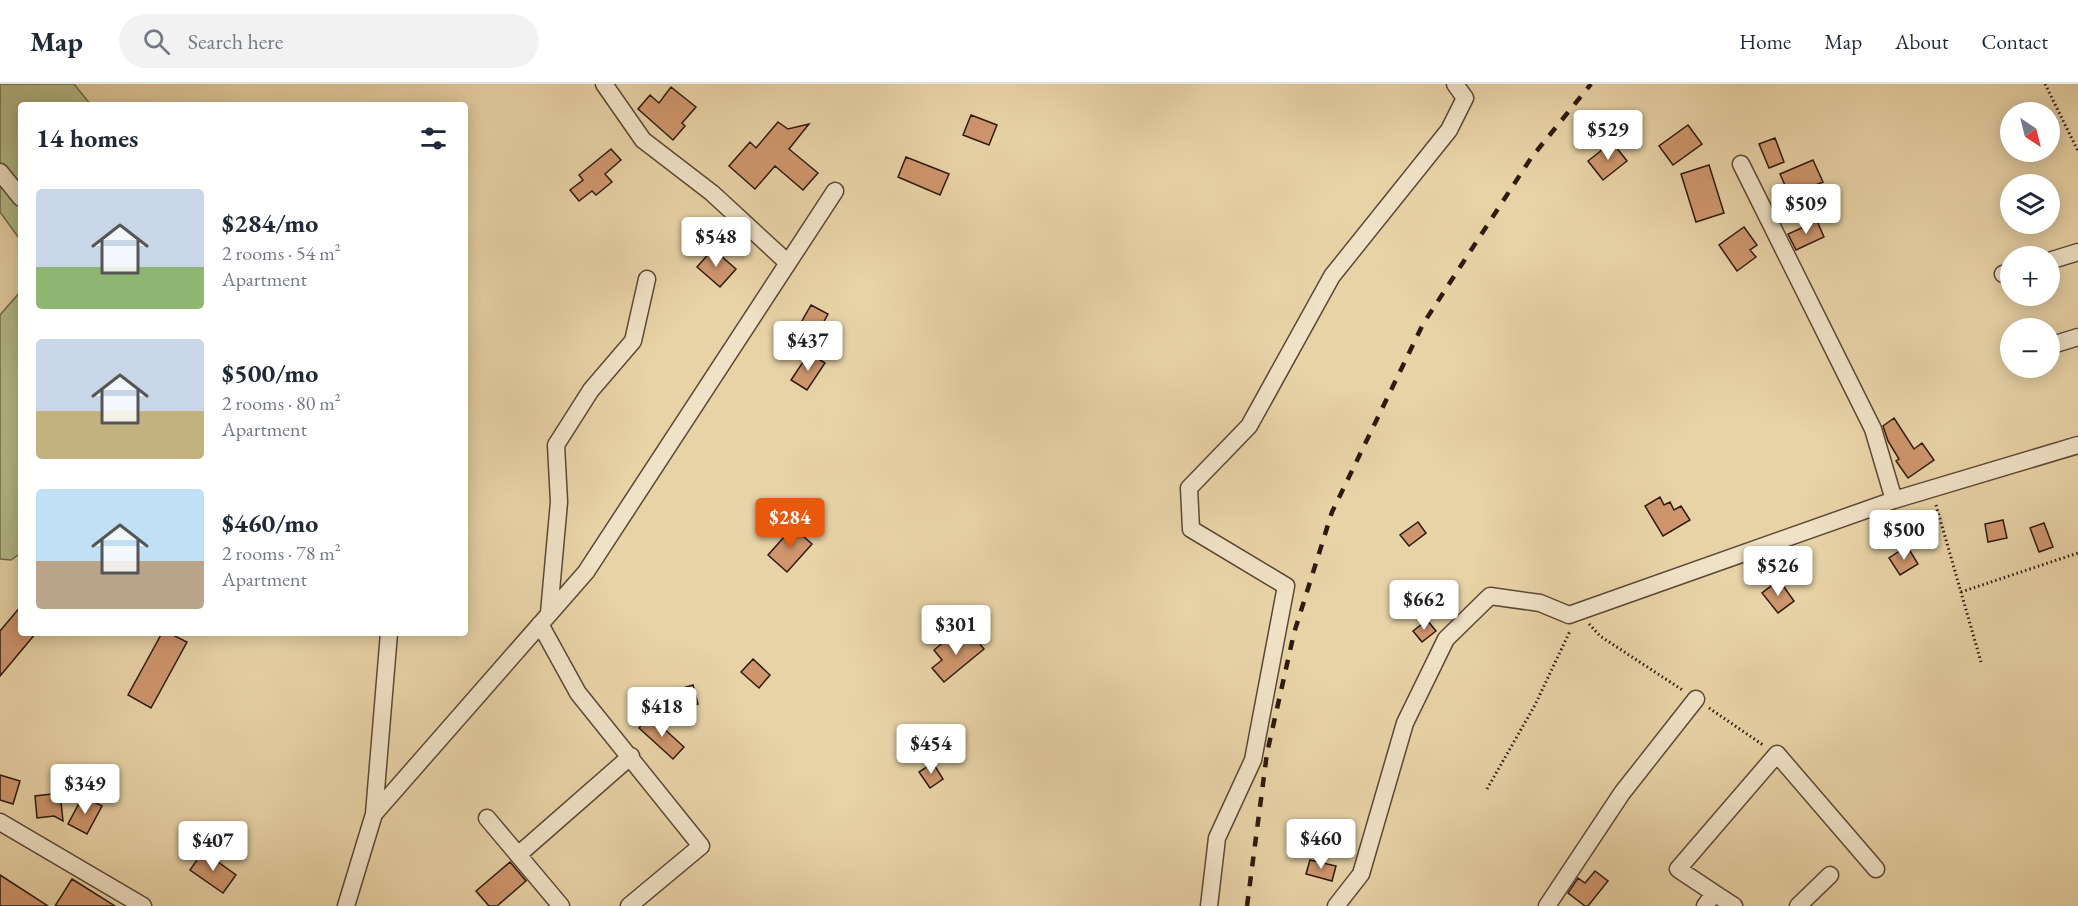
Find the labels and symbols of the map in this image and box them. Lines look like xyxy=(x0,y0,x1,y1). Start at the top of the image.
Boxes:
north arrow xyxy=(2000,102,2060,162)
pin: $529 xyxy=(1572,110,1644,161)
pin: $509 xyxy=(1770,184,1842,235)
pin: $548 xyxy=(680,217,752,268)
pin: $437 xyxy=(772,321,844,372)
pin: $284 xyxy=(754,498,826,549)
pin: $500 xyxy=(1868,510,1940,561)
pin: $526 xyxy=(1742,546,1814,597)
pin: $662 xyxy=(1388,580,1460,631)
pin: $301 xyxy=(920,605,992,656)
pin: $418 xyxy=(626,687,698,738)
pin: $454 xyxy=(895,724,967,775)
pin: $349 xyxy=(49,764,121,815)
pin: $460 xyxy=(1285,819,1357,870)
pin: $407 xyxy=(177,821,249,872)

